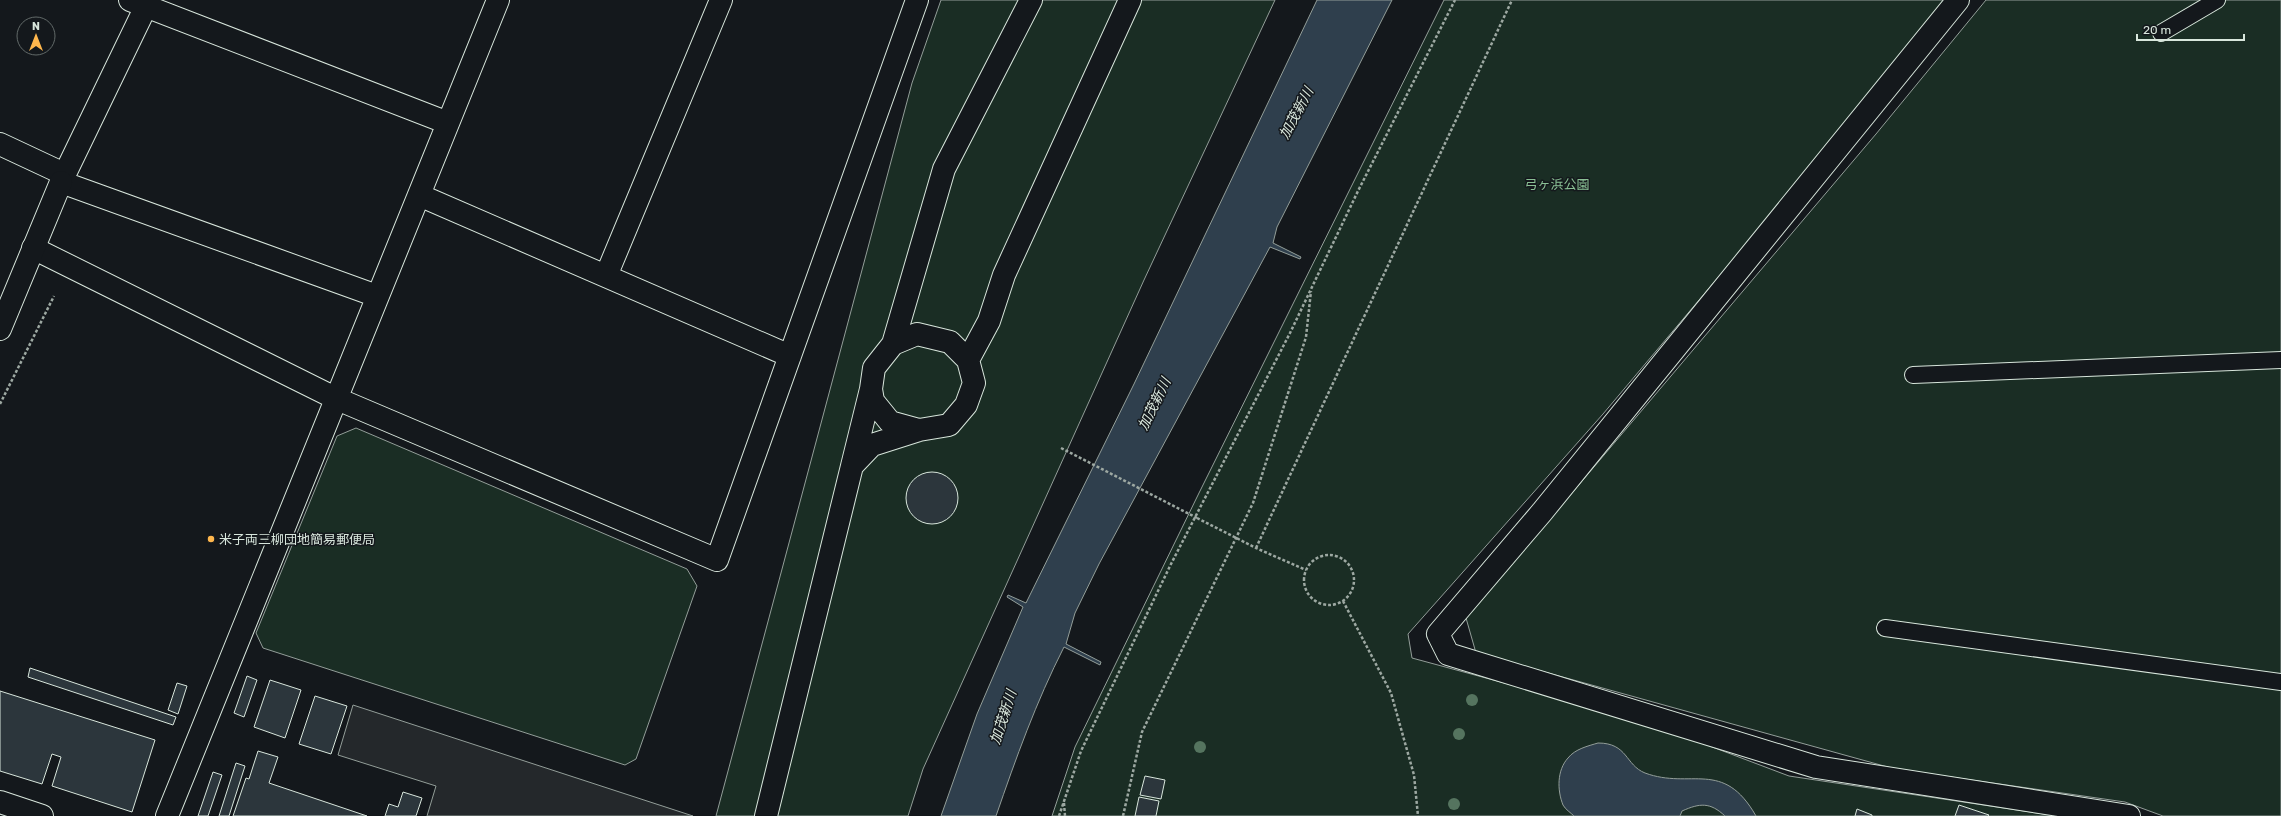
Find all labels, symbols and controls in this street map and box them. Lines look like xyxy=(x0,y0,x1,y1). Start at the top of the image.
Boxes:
north arrow xyxy=(16,16,56,56)
scale bar xyxy=(2137,16,2244,42)
text: N xyxy=(32,20,40,33)
text: 20 m xyxy=(2143,23,2171,37)
water label: 加茂新川 xyxy=(1276,83,1318,142)
park label: 弓ヶ浜公園 xyxy=(1524,177,1590,192)
water label: 加茂新川 xyxy=(1135,374,1175,433)
place label: 米子両三柳団地簡易郵便局 xyxy=(219,532,375,547)
marker: 米子両三柳団地簡易郵便局 xyxy=(206,534,216,544)
water label: 加茂新川 xyxy=(987,686,1021,746)

